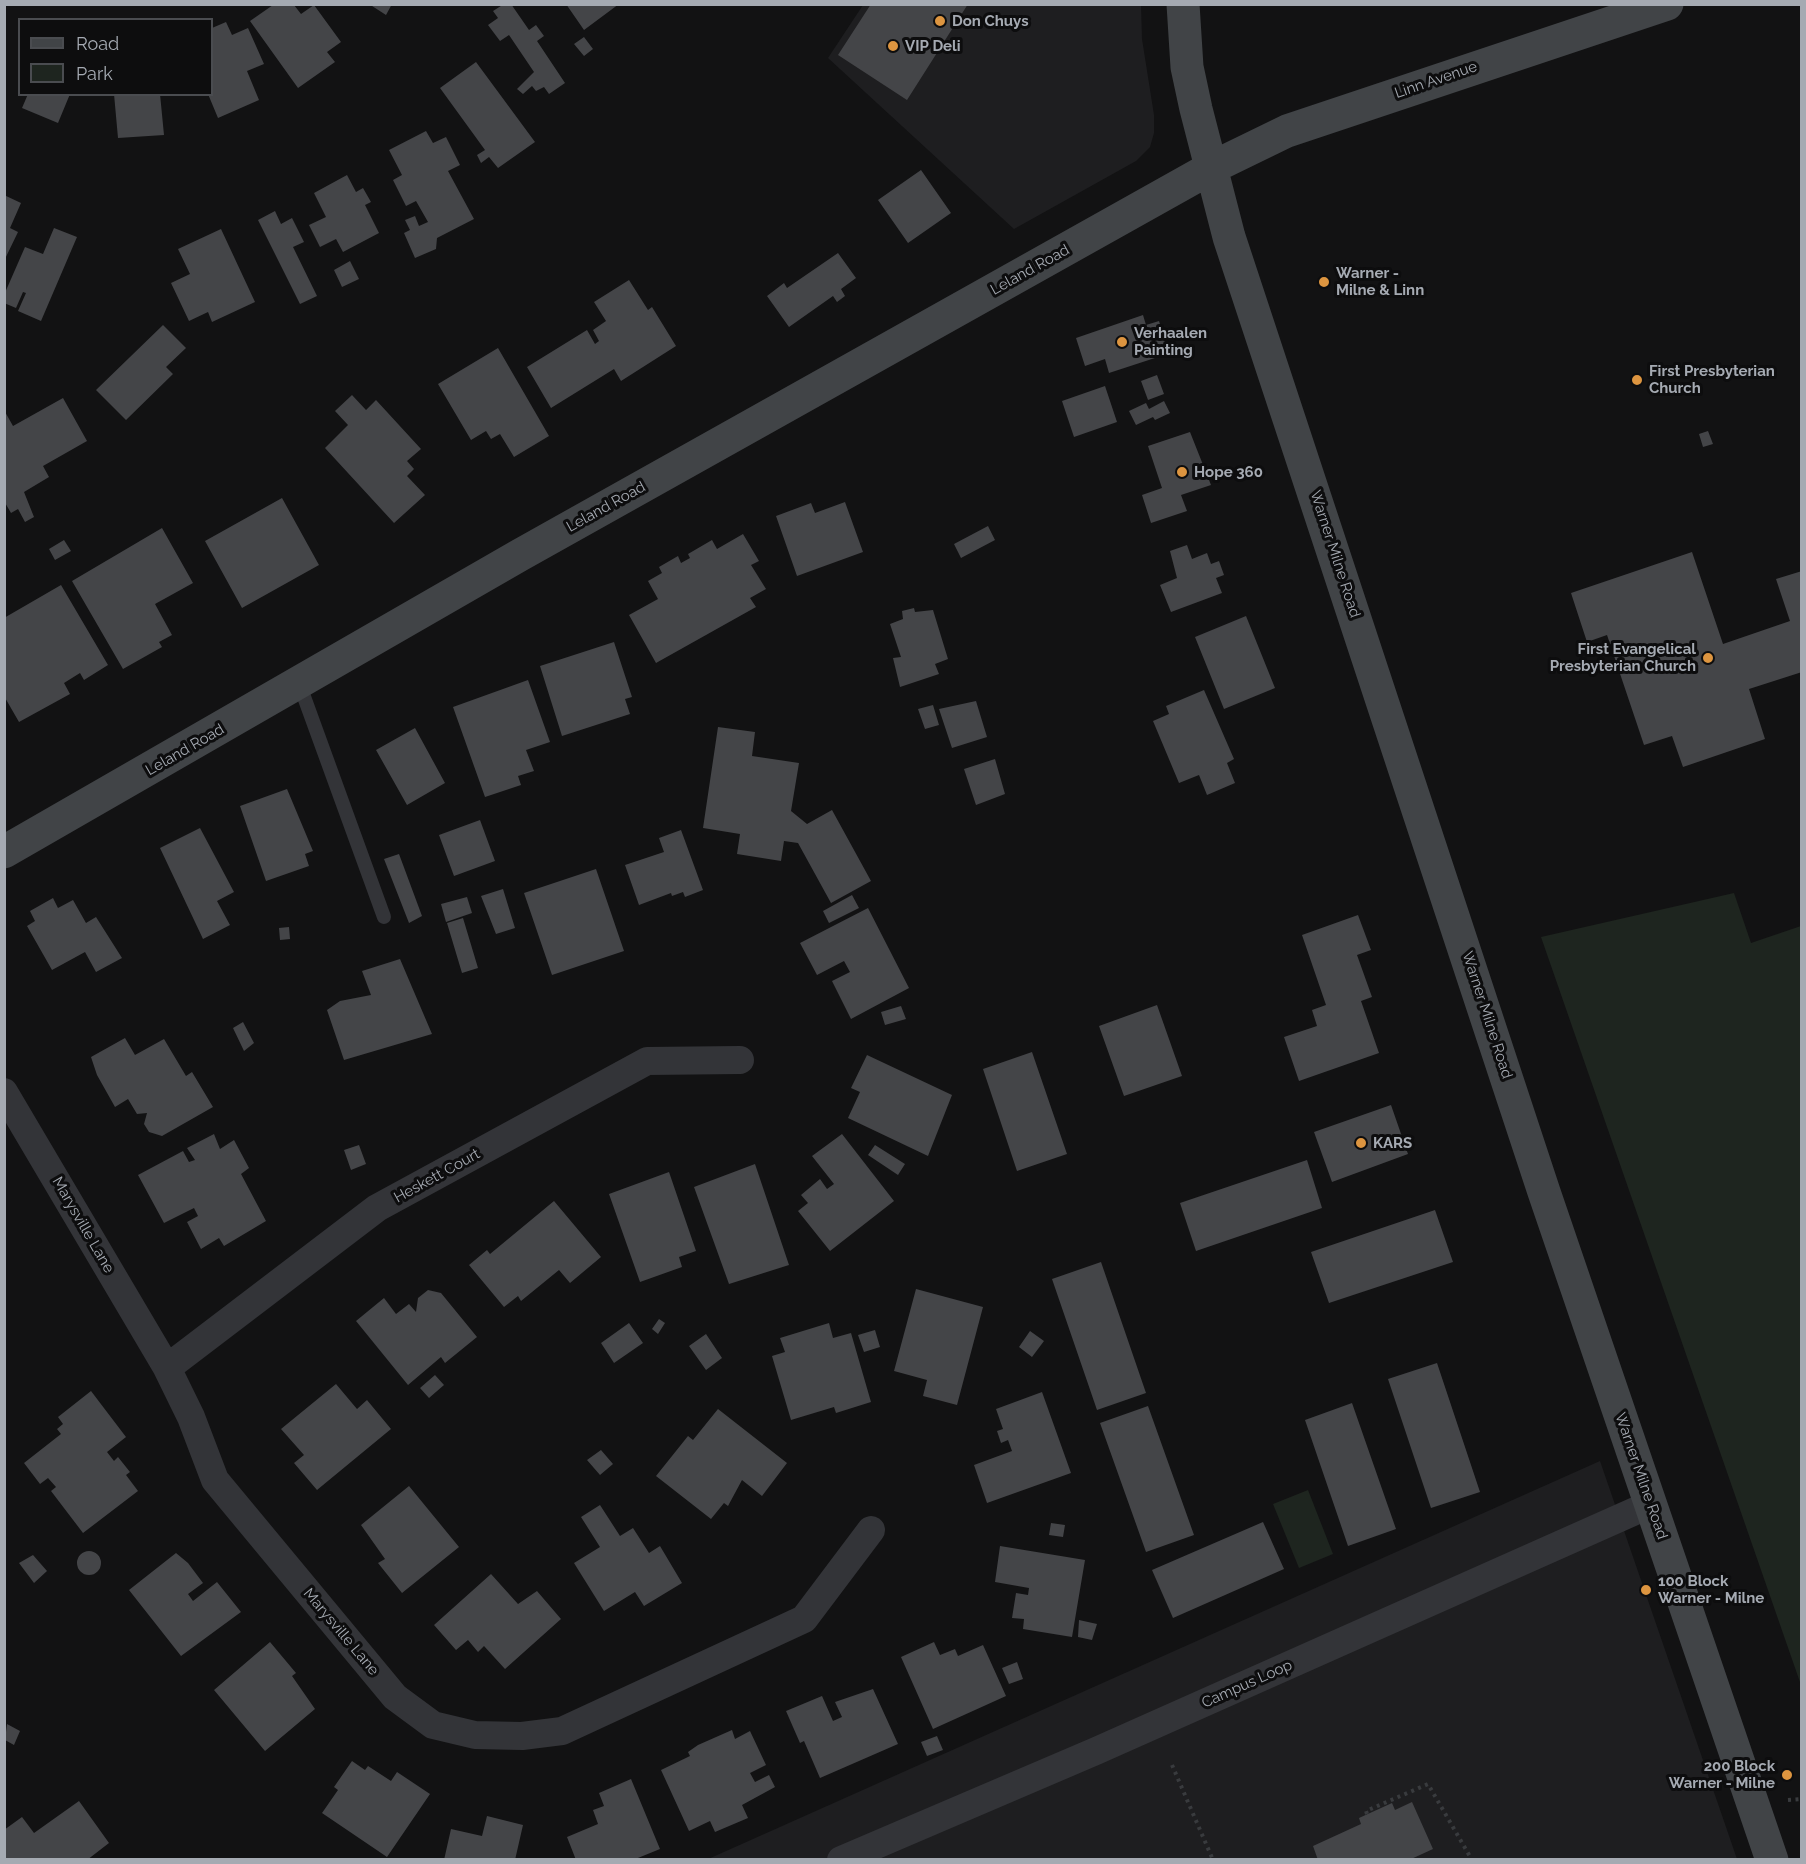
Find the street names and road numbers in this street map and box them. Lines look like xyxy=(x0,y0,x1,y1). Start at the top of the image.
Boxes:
street label: Linn Avenue xyxy=(1392,57,1480,103)
street label: Leland Road xyxy=(987,241,1073,299)
street label: Leland Road xyxy=(563,478,649,536)
street label: Warner Milne Road xyxy=(1306,488,1364,620)
street label: Leland Road xyxy=(143,720,227,780)
street label: Warner Milne Road xyxy=(1458,949,1516,1081)
street label: Heskett Court xyxy=(391,1145,483,1207)
street label: Marysville Lane xyxy=(48,1174,118,1276)
street label: Warner Milne Road xyxy=(1611,1410,1671,1542)
street label: Marysville Lane xyxy=(299,1585,383,1679)
street label: Campus Loop xyxy=(1199,1656,1295,1712)

